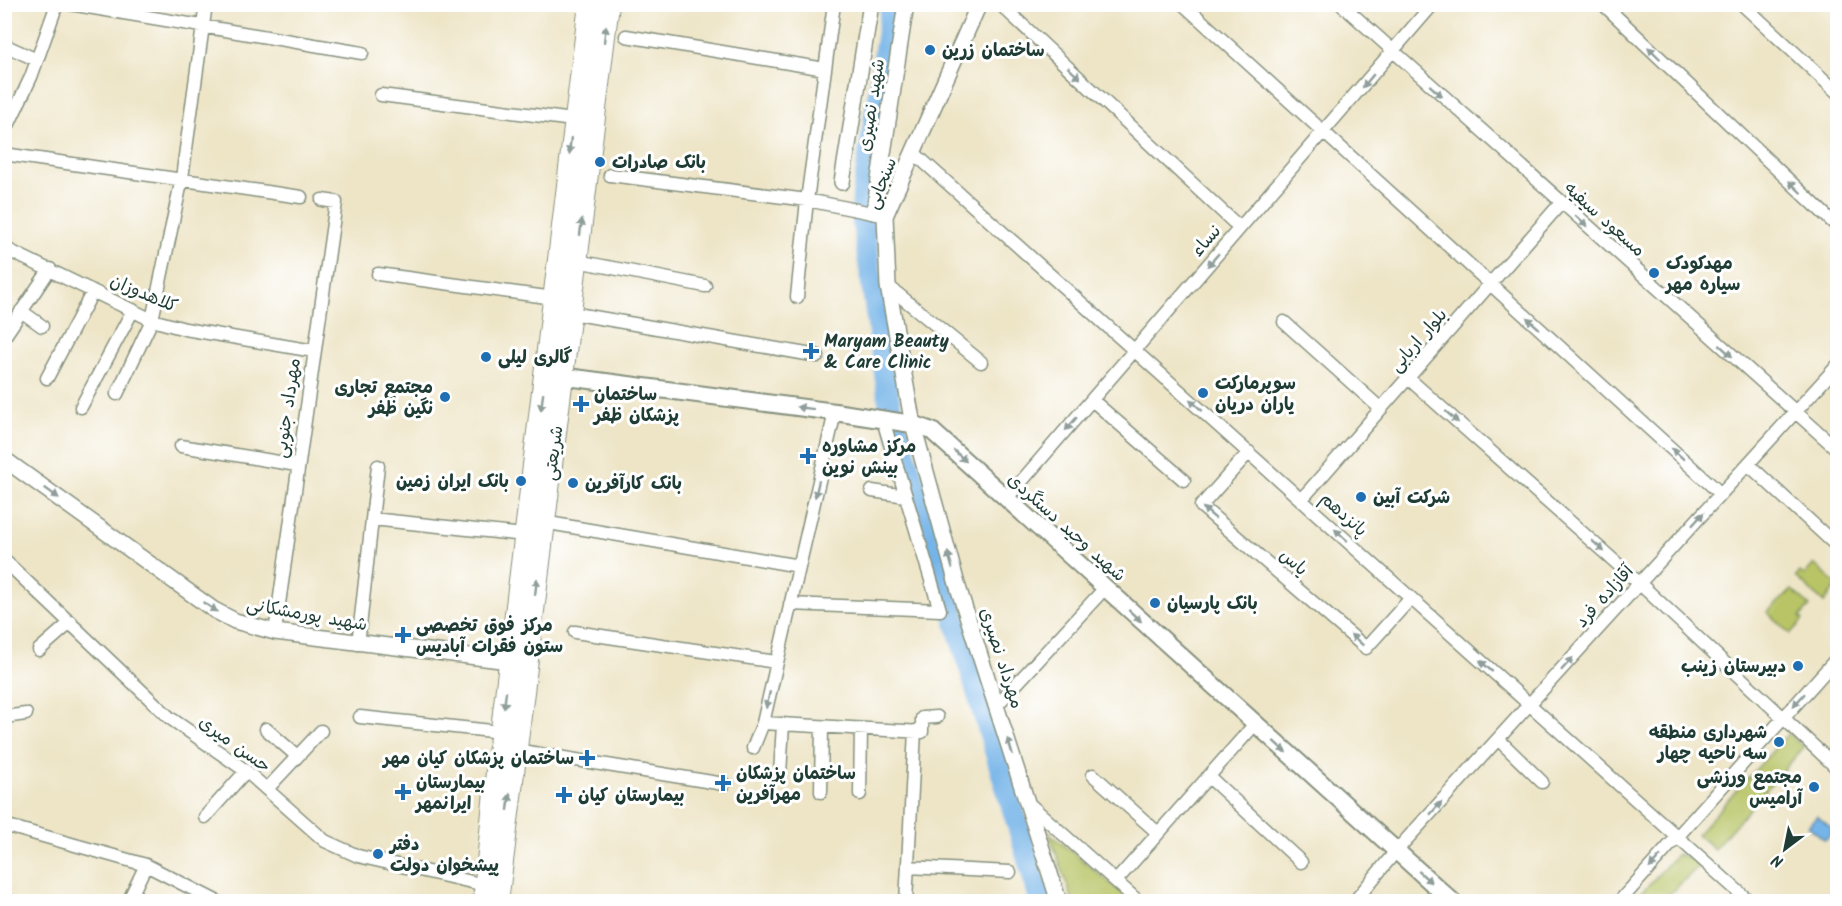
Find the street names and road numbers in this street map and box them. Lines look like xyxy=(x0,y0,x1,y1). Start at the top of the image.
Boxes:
street label: شهید نصیری xyxy=(851,57,894,154)
street label: سنجابی xyxy=(859,153,906,214)
street label: مسعود سیفیه xyxy=(1557,175,1651,265)
street label: نساء xyxy=(1184,218,1230,264)
street label: کلاهدوزان xyxy=(105,267,182,322)
street label: بلوار اربابی xyxy=(1383,302,1455,380)
street label: مهرداد جنوبی xyxy=(267,356,310,460)
street label: شریعتی xyxy=(536,424,573,483)
street label: شهید وحید دستگردی xyxy=(1000,467,1132,590)
street label: پانزدهم xyxy=(1312,486,1374,545)
street label: یاس xyxy=(1272,542,1314,584)
street label: آقازاده فرد xyxy=(1569,558,1643,635)
street label: شهید پورمشکانی xyxy=(244,591,370,640)
street label: مهرداد نصیری xyxy=(971,604,1031,713)
street label: حسن میری xyxy=(192,709,276,781)

